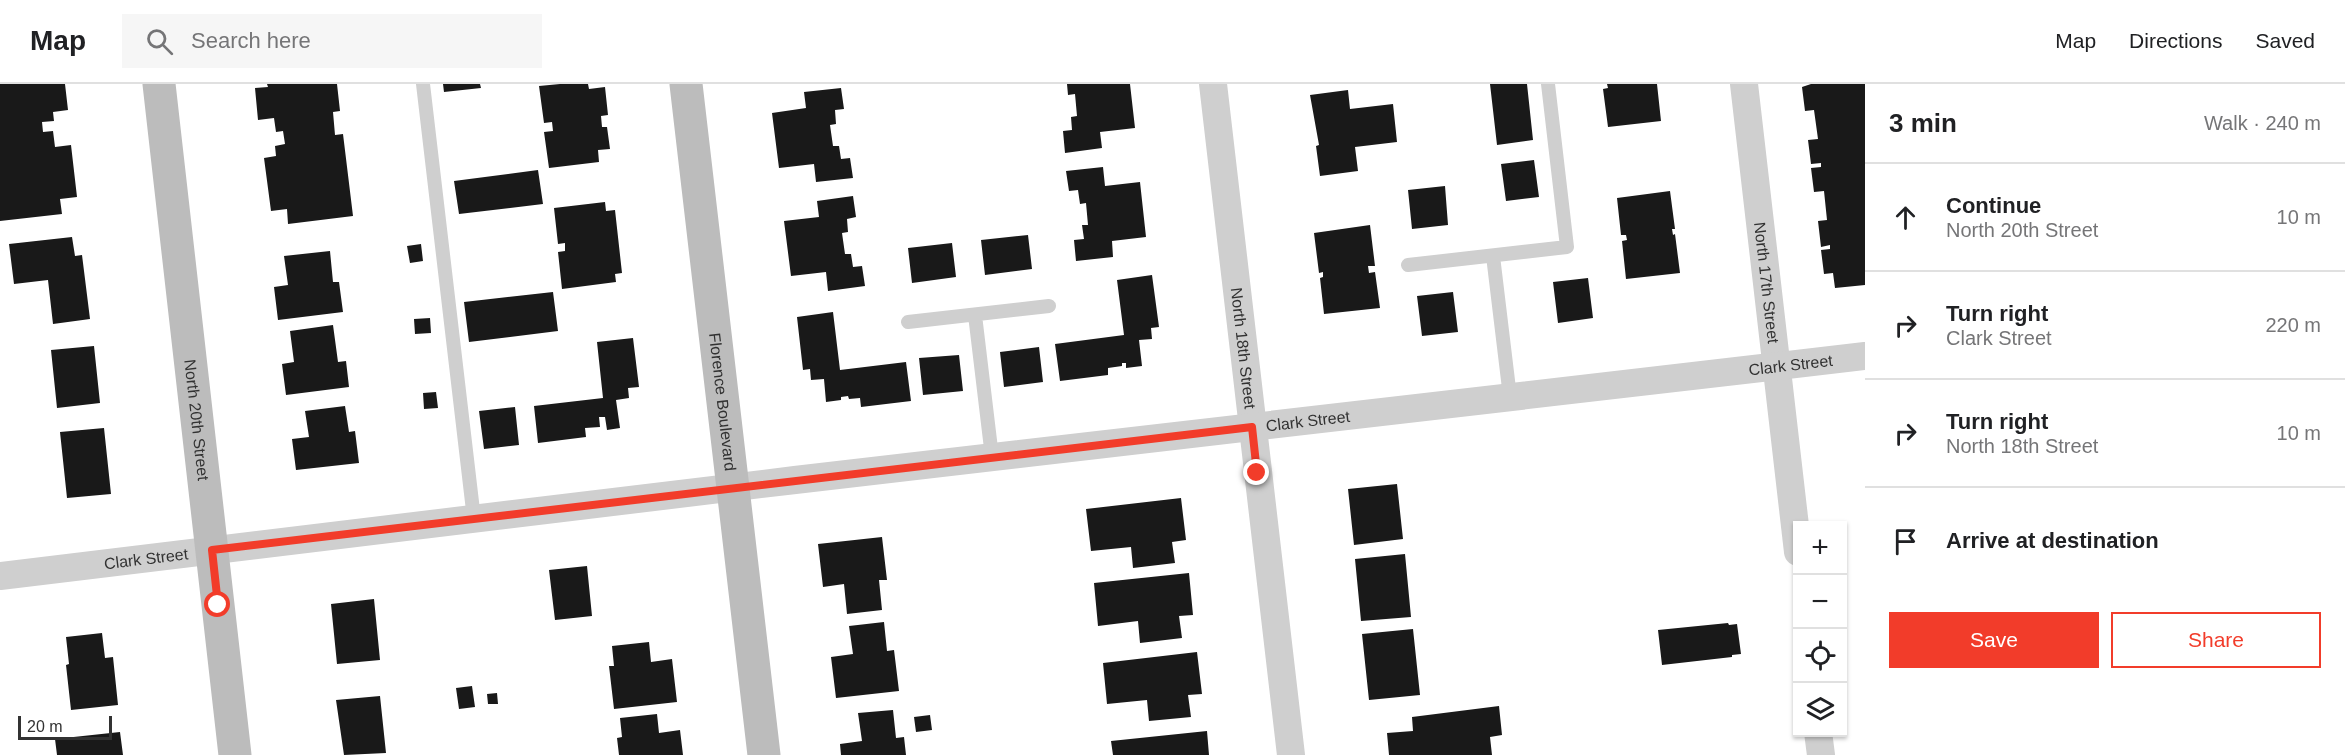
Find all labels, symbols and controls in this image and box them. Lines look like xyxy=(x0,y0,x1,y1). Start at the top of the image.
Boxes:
search box xyxy=(122,14,542,68)
text: Map xyxy=(30,25,86,56)
icon: search xyxy=(143,25,176,58)
text: Search here xyxy=(191,28,311,53)
text: Map xyxy=(2055,29,2096,52)
text: Directions xyxy=(2129,29,2222,52)
text: Saved xyxy=(2255,29,2315,52)
text: 3 min xyxy=(1889,108,1957,138)
text: Walk · 240 m xyxy=(2204,112,2321,134)
text: Continue xyxy=(1946,193,2041,218)
icon: ahead xyxy=(1889,201,1922,234)
text: 10 m xyxy=(2277,206,2321,228)
text: North 20th Street xyxy=(1946,219,2098,241)
street label: North 17th Street xyxy=(1751,221,1782,345)
street label: North 18th Street xyxy=(1228,287,1259,410)
text: Turn right xyxy=(1946,301,2048,326)
icon: right xyxy=(1889,309,1922,342)
text: 220 m xyxy=(2265,314,2321,336)
text: Clark Street xyxy=(1946,327,2052,349)
street label: Florence Boulevard xyxy=(706,332,739,472)
street label: Clark Street xyxy=(1748,352,1834,378)
street label: North 20th Street xyxy=(181,358,212,482)
street label: Clark Street xyxy=(1265,408,1351,434)
text: Turn right xyxy=(1946,409,2048,434)
icon: right xyxy=(1889,417,1922,450)
text: 10 m xyxy=(2277,422,2321,444)
text: North 18th Street xyxy=(1946,435,2098,457)
route end xyxy=(1243,459,1269,485)
map controls xyxy=(1793,521,1847,737)
button: + xyxy=(1793,521,1847,575)
icon: arrive xyxy=(1889,525,1922,558)
text: Arrive at destination xyxy=(1946,528,2159,553)
street label: Clark Street xyxy=(103,545,190,572)
button: − xyxy=(1793,575,1847,629)
route start xyxy=(204,591,230,617)
button: Save xyxy=(1889,612,2099,668)
button: Share xyxy=(2111,612,2321,668)
button: locate xyxy=(1793,629,1847,683)
button: layers xyxy=(1793,683,1847,737)
scale bar xyxy=(18,713,112,740)
text: 20 m xyxy=(27,718,63,735)

